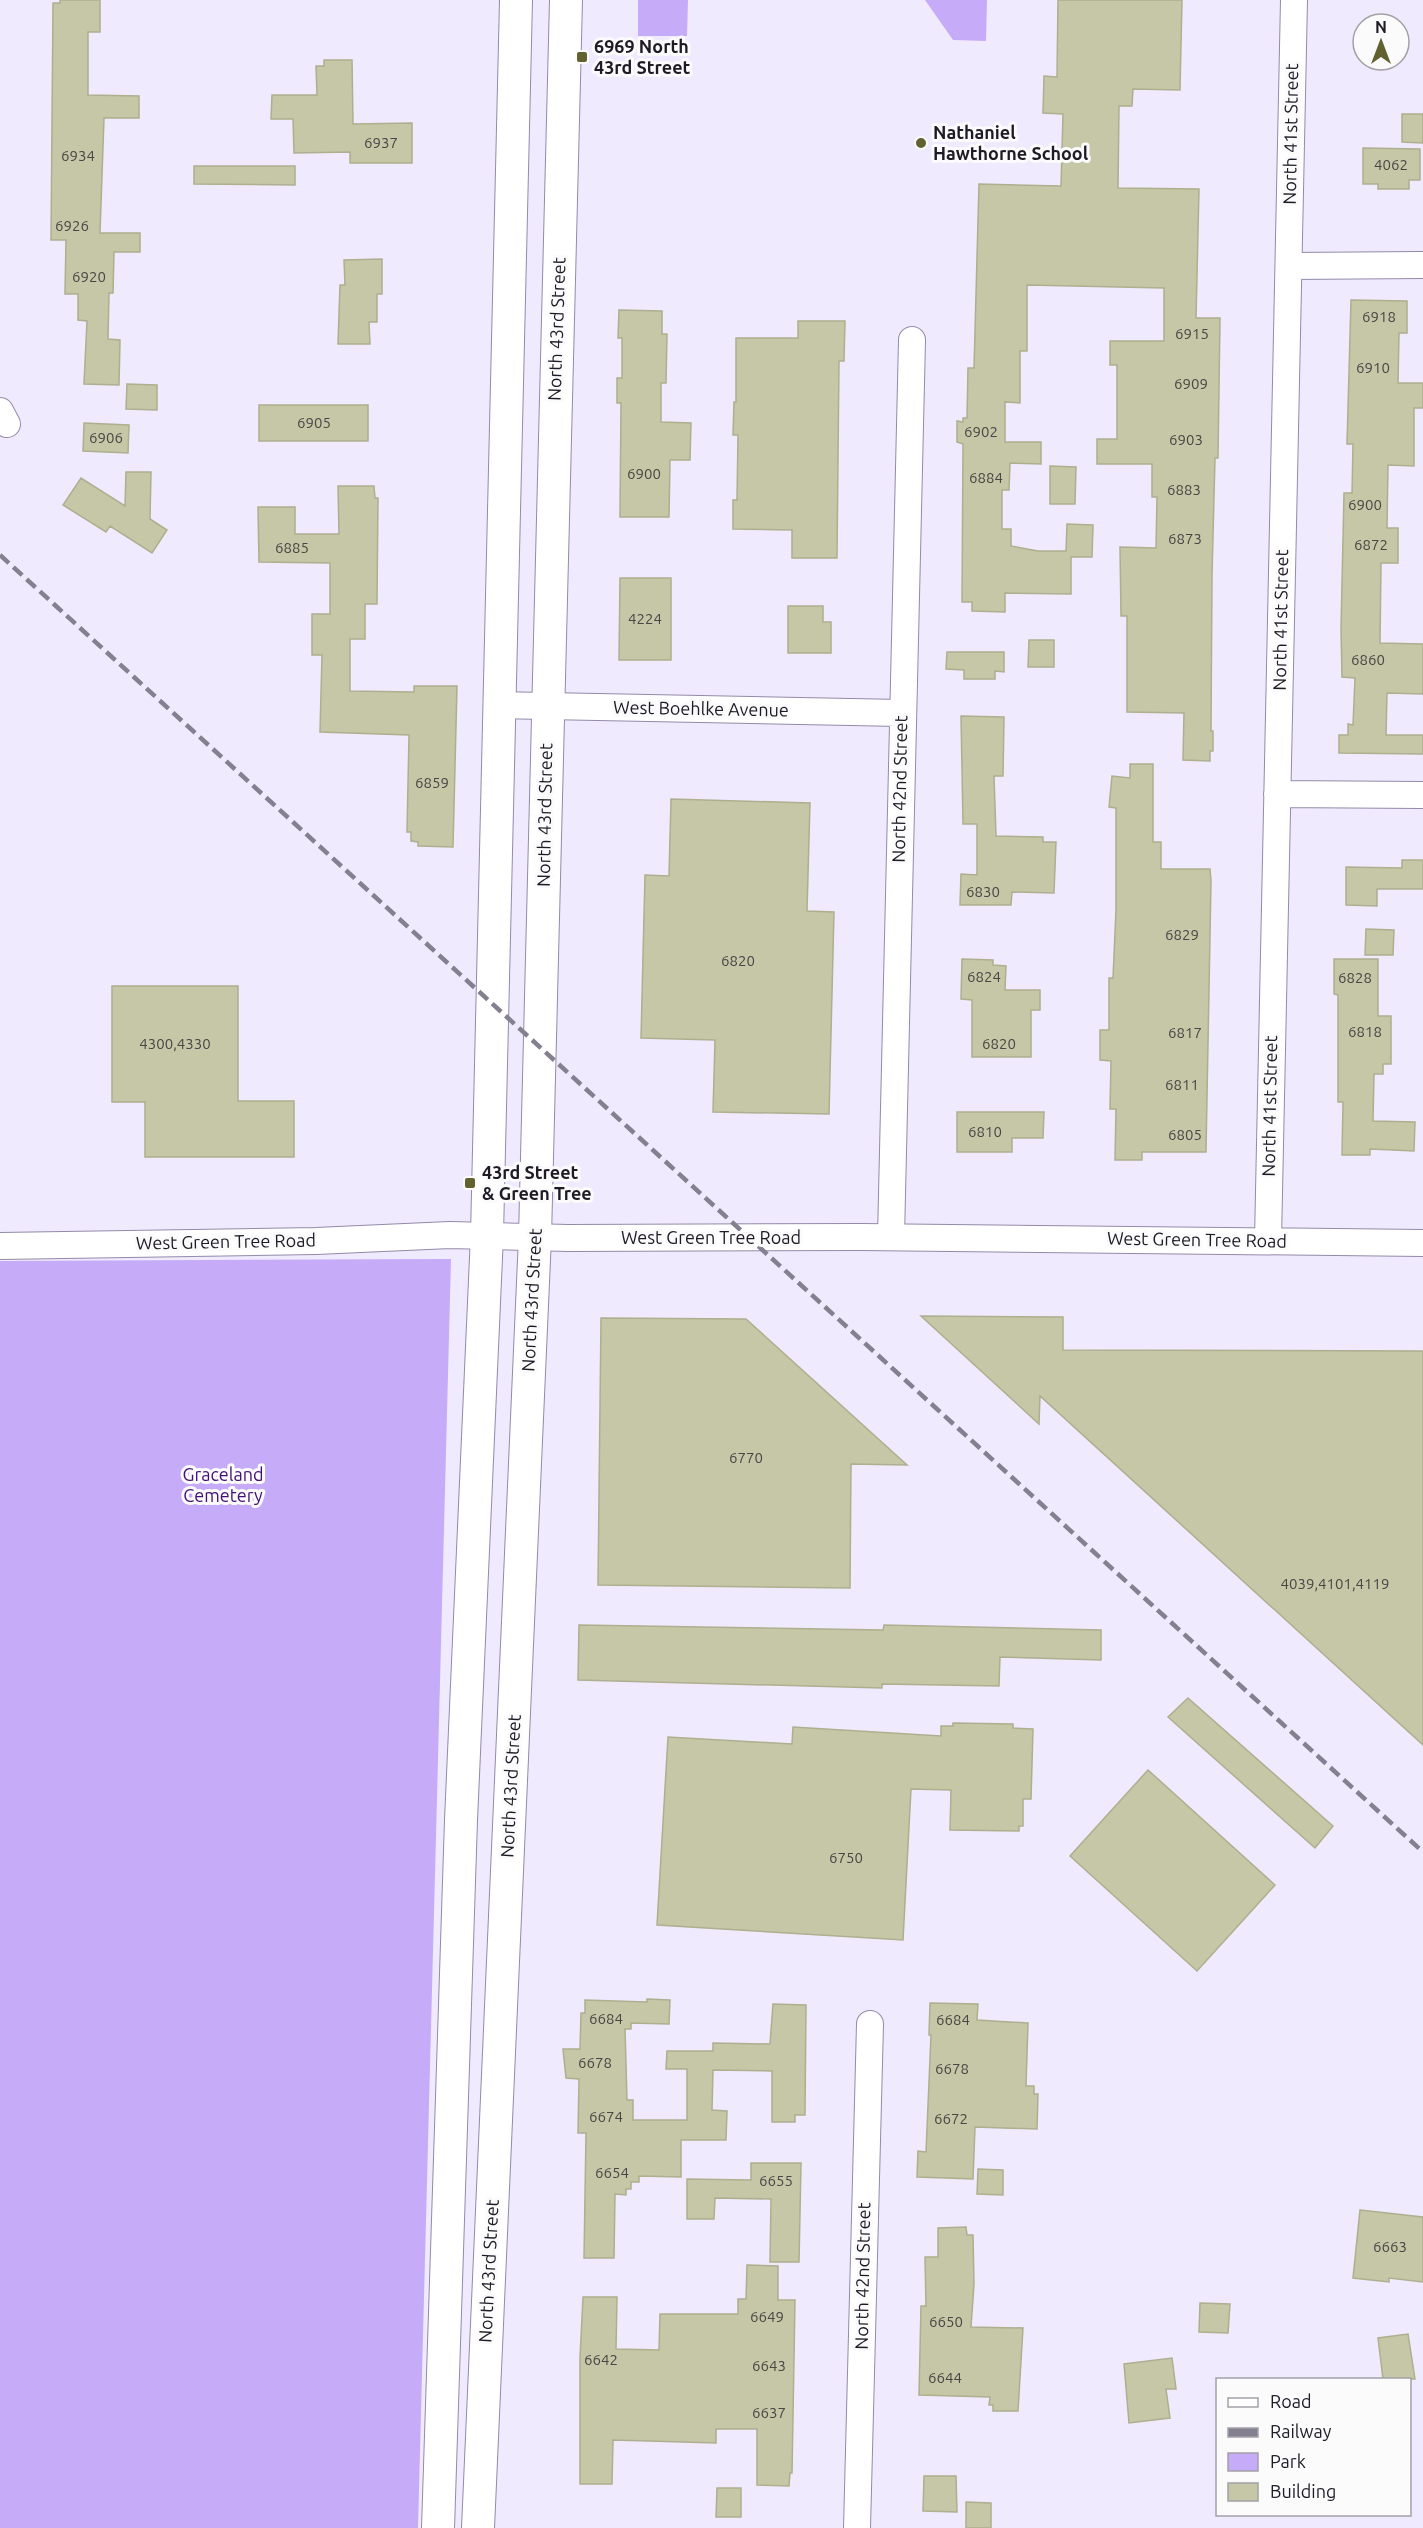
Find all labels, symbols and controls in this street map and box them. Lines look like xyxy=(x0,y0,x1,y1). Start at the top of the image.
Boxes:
north arrow xyxy=(1351,12,1411,72)
text: N xyxy=(1375,18,1387,36)
place label: 6969 North 43rd Street xyxy=(594,36,691,77)
marker: 6969 North 43rd Street xyxy=(575,50,589,64)
street label: North 41st Street xyxy=(1279,63,1301,205)
place label: Nathaniel Hawthorne School xyxy=(933,122,1089,163)
house number: 6937 xyxy=(364,134,398,151)
marker: Nathaniel Hawthorne School xyxy=(914,136,928,150)
house number: 6934 xyxy=(61,147,95,164)
house number: 4062 xyxy=(1374,156,1408,173)
house number: 6926 xyxy=(55,217,89,234)
street label: North 43rd Street xyxy=(543,257,569,401)
house number: 6920 xyxy=(72,268,106,285)
house number: 6918 xyxy=(1362,308,1396,325)
house number: 6915 xyxy=(1175,325,1209,342)
house number: 6910 xyxy=(1356,359,1390,376)
house number: 6909 xyxy=(1174,375,1208,392)
house number: 6905 xyxy=(297,414,331,431)
house number: 6902 xyxy=(964,423,998,440)
house number: 6906 xyxy=(89,429,123,446)
house number: 6903 xyxy=(1169,431,1203,448)
house number: 6900 xyxy=(627,465,661,482)
house number: 6884 xyxy=(969,469,1003,486)
house number: 6883 xyxy=(1167,481,1201,498)
house number: 6900 xyxy=(1348,496,1382,513)
house number: 6873 xyxy=(1168,530,1202,547)
house number: 6872 xyxy=(1354,536,1388,553)
house number: 6885 xyxy=(275,539,309,556)
street label: North 41st Street xyxy=(1269,549,1291,691)
house number: 4224 xyxy=(628,610,662,627)
house number: 6860 xyxy=(1351,651,1385,668)
street label: West Boehlke Avenue xyxy=(613,696,789,720)
street label: North 42nd Street xyxy=(888,715,910,863)
street label: North 43rd Street xyxy=(533,743,555,887)
house number: 6859 xyxy=(415,774,449,791)
house number: 6830 xyxy=(966,883,1000,900)
house number: 6829 xyxy=(1165,926,1199,943)
house number: 6820 xyxy=(721,952,755,969)
house number: 6824 xyxy=(967,968,1001,985)
house number: 6828 xyxy=(1338,969,1372,986)
house number: 6818 xyxy=(1348,1023,1382,1040)
house number: 6817 xyxy=(1168,1024,1202,1041)
house number: 4300,4330 xyxy=(139,1035,211,1052)
house number: 6820 xyxy=(982,1035,1016,1052)
street label: North 41st Street xyxy=(1258,1035,1280,1177)
house number: 6811 xyxy=(1165,1076,1199,1093)
house number: 6810 xyxy=(968,1123,1002,1140)
house number: 6805 xyxy=(1168,1126,1202,1143)
place label: 43rd Street & Green Tree xyxy=(482,1162,592,1203)
marker: 43rd Street & Green Tree xyxy=(463,1176,477,1190)
street label: West Green Tree Road xyxy=(621,1227,801,1247)
street label: West Green Tree Road xyxy=(1107,1227,1287,1251)
street label: North 43rd Street xyxy=(517,1228,545,1372)
street label: West Green Tree Road xyxy=(136,1229,316,1253)
house number: 6770 xyxy=(729,1449,763,1466)
park label: Graceland Cemetery xyxy=(182,1464,264,1505)
house number: 4039,4101,4119 xyxy=(1281,1575,1389,1592)
street label: North 43rd Street xyxy=(496,1714,524,1858)
house number: 6750 xyxy=(829,1849,863,1866)
house number: 6684 xyxy=(589,2010,623,2027)
house number: 6684 xyxy=(936,2011,970,2028)
house number: 6678 xyxy=(578,2054,612,2071)
house number: 6678 xyxy=(935,2060,969,2077)
house number: 6674 xyxy=(589,2108,623,2125)
house number: 6672 xyxy=(934,2110,968,2127)
house number: 6654 xyxy=(595,2164,629,2181)
house number: 6655 xyxy=(759,2172,793,2189)
street label: North 43rd Street xyxy=(474,2199,502,2343)
street label: North 42nd Street xyxy=(851,2202,873,2350)
house number: 6663 xyxy=(1373,2238,1407,2255)
house number: 6649 xyxy=(750,2308,784,2325)
house number: 6650 xyxy=(929,2313,963,2330)
house number: 6642 xyxy=(584,2351,618,2368)
house number: 6643 xyxy=(752,2357,786,2374)
house number: 6644 xyxy=(928,2369,962,2386)
legend xyxy=(1216,2378,1411,2516)
text: Road xyxy=(1270,2391,1312,2411)
house number: 6637 xyxy=(752,2404,786,2421)
text: Railway xyxy=(1270,2421,1332,2441)
text: Park xyxy=(1270,2451,1306,2471)
text: Building xyxy=(1270,2481,1336,2501)

